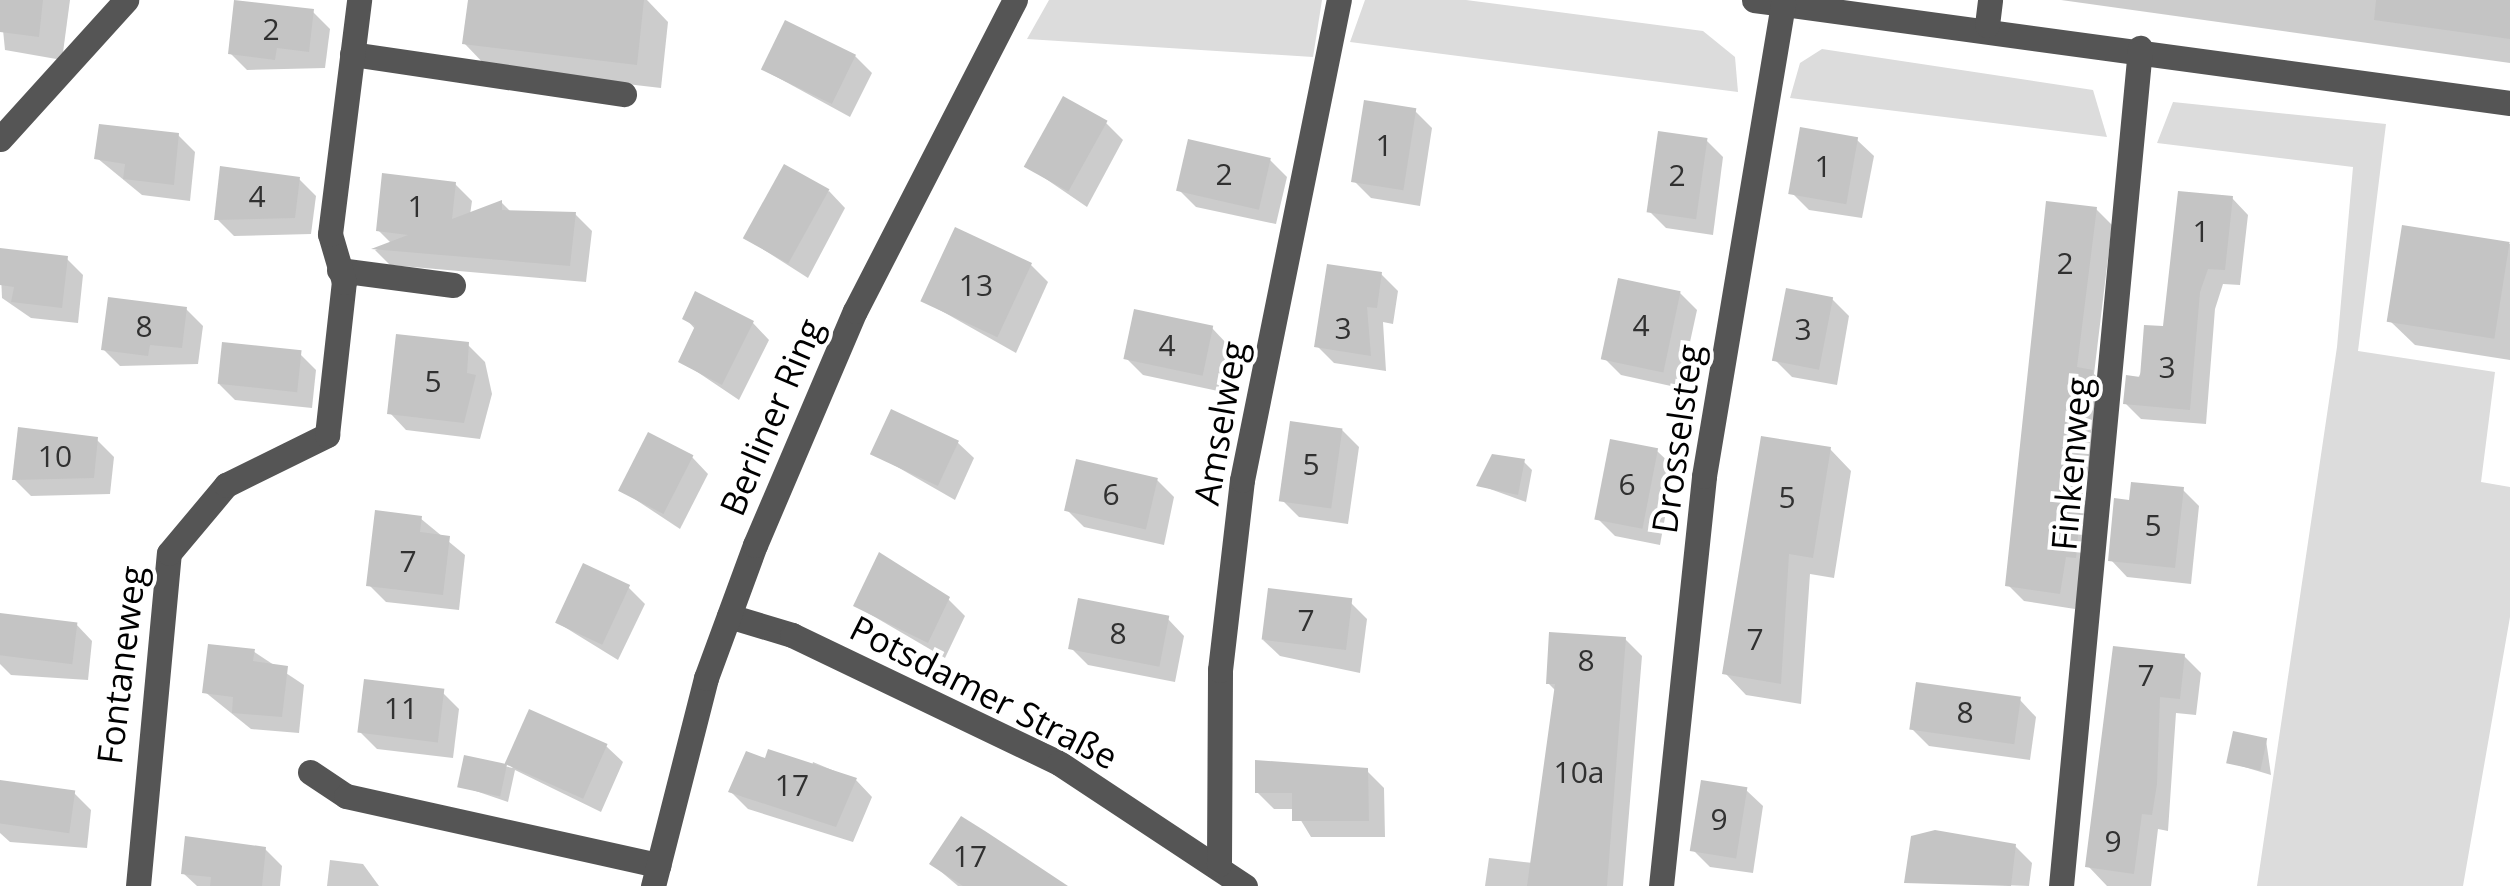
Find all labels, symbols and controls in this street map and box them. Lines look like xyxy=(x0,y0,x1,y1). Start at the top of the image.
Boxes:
house number: 2 xyxy=(262,11,280,47)
house number: 1 xyxy=(1375,127,1393,163)
house number: 1 xyxy=(1814,148,1832,184)
house number: 2 xyxy=(1215,156,1233,192)
house number: 2 xyxy=(1668,157,1686,193)
house number: 4 xyxy=(248,178,266,214)
house number: 1 xyxy=(407,188,425,224)
house number: 1 xyxy=(2192,213,2210,249)
house number: 2 xyxy=(2056,245,2074,281)
house number: 13 xyxy=(959,267,993,303)
house number: 4 xyxy=(1632,307,1650,343)
house number: 8 xyxy=(135,308,153,344)
house number: 3 xyxy=(1334,310,1352,346)
house number: 3 xyxy=(1794,311,1812,347)
street label: Berliner Ring xyxy=(711,312,831,522)
house number: 4 xyxy=(1158,327,1176,363)
street label: Amselweg xyxy=(1185,338,1255,508)
street label: Drosselsteg xyxy=(1643,342,1711,536)
house number: 3 xyxy=(2158,349,2176,385)
house number: 5 xyxy=(424,363,442,399)
street label: Finkenweg xyxy=(2043,376,2099,552)
house number: 10 xyxy=(38,438,72,474)
house number: 5 xyxy=(1302,446,1320,482)
house number: 6 xyxy=(1618,466,1636,502)
house number: 6 xyxy=(1102,476,1120,512)
house number: 5 xyxy=(1778,479,1796,515)
house number: 5 xyxy=(2144,507,2162,543)
house number: 7 xyxy=(399,543,417,579)
street label: Fontaneweg xyxy=(88,563,154,767)
house number: 7 xyxy=(1297,602,1315,638)
street label: Potsdamer Straße xyxy=(843,606,1125,778)
house number: 8 xyxy=(1109,615,1127,651)
house number: 7 xyxy=(1746,621,1764,657)
house number: 8 xyxy=(1577,642,1595,678)
house number: 7 xyxy=(2137,657,2155,693)
house number: 11 xyxy=(384,690,418,726)
house number: 8 xyxy=(1956,694,1974,730)
house number: 10a xyxy=(1554,754,1604,790)
house number: 17 xyxy=(775,767,809,803)
house number: 9 xyxy=(1710,801,1728,837)
house number: 9 xyxy=(2104,823,2122,859)
house number: 17 xyxy=(953,838,987,874)

